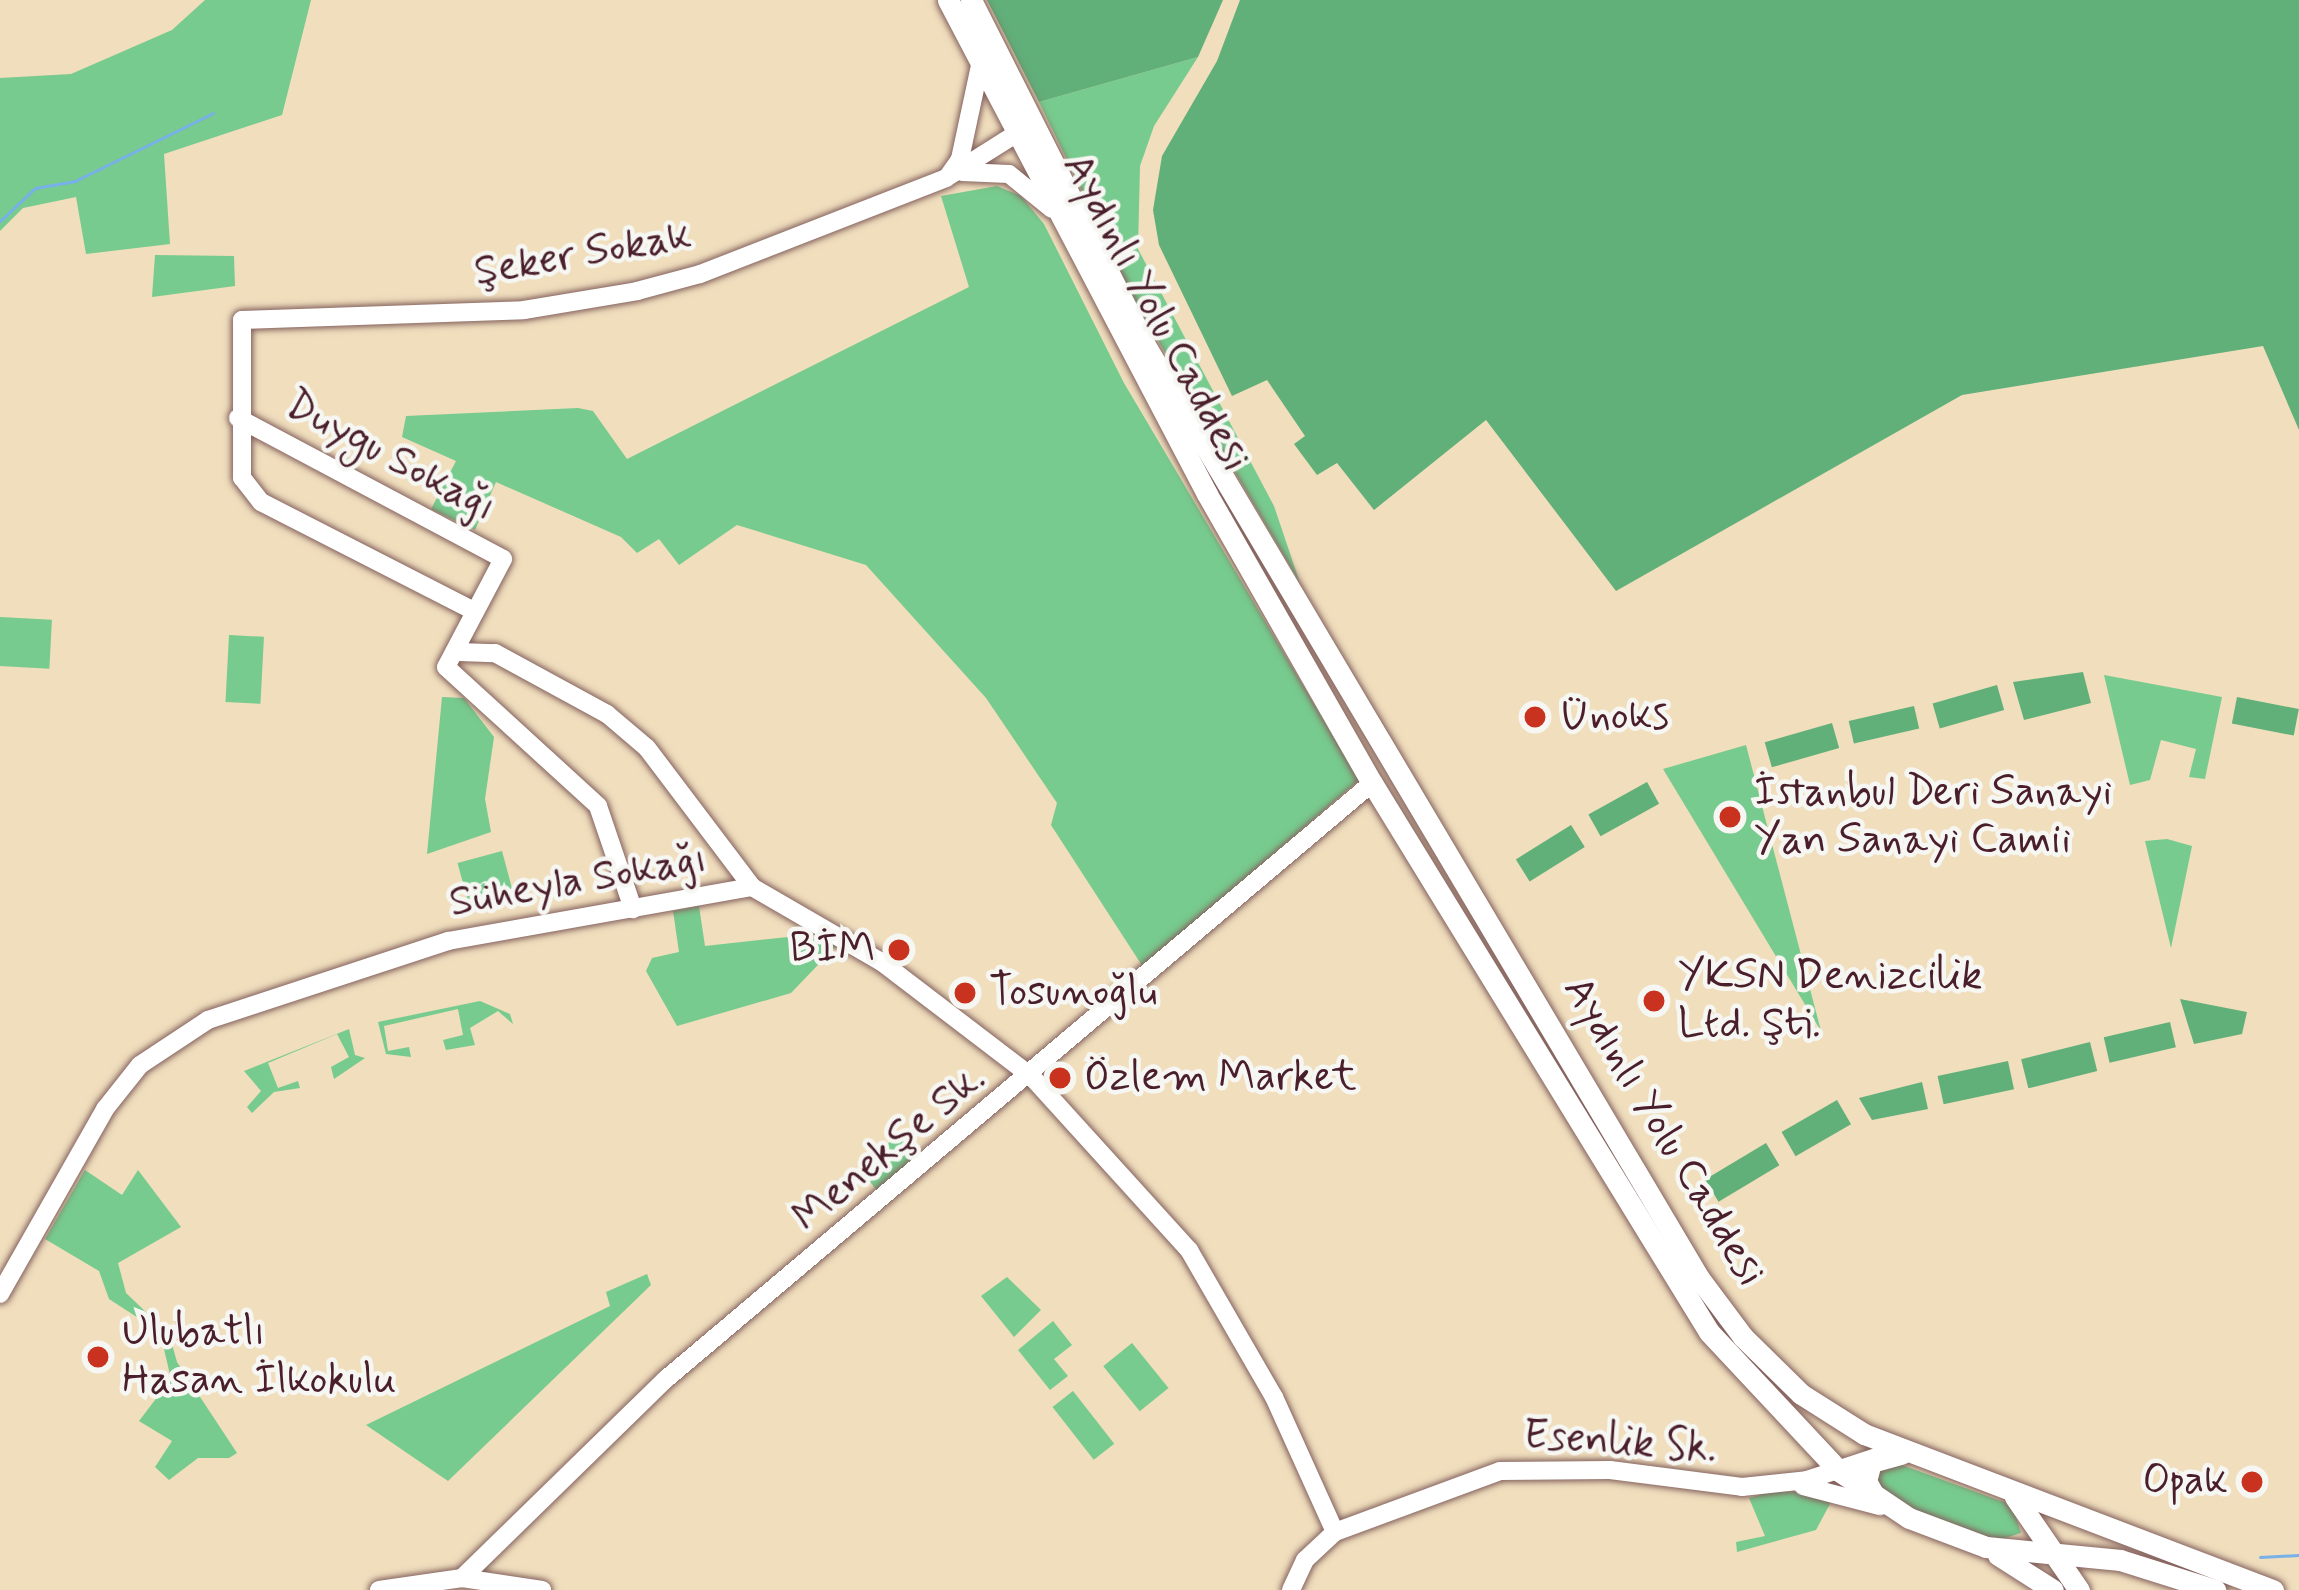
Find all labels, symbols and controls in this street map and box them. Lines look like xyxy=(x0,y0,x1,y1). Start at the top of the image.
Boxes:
street label: Aydınlı Yolu Caddesi xyxy=(1049,144,1261,482)
street label: Şeker Sokak xyxy=(471,211,695,299)
street label: Duygu Sokağı xyxy=(276,380,504,534)
place label: Ünoks xyxy=(1559,692,1669,742)
marker: Ünoks xyxy=(1522,704,1548,730)
place label: İstanbul Deri Sanayi Yan Sanayi Camii xyxy=(1754,768,2109,866)
marker: İstanbul Deri Sanayi Yan Sanayi Camii xyxy=(1717,804,1743,830)
street label: Süheyla Sokağı xyxy=(445,835,711,929)
place label: BİM xyxy=(789,925,875,975)
marker: BİM xyxy=(886,937,912,963)
place label: YKSN Denizcilik Ltd. Şti. xyxy=(1678,952,1971,1050)
street label: Aydınlı Yolu Caddesi xyxy=(1550,967,1776,1297)
place label: Tosunoğlu xyxy=(989,968,1157,1018)
marker: Tosunoğlu xyxy=(952,980,978,1006)
marker: YKSN Denizcilik Ltd. Şti. xyxy=(1641,988,1667,1014)
place label: Özlem Market xyxy=(1084,1053,1359,1103)
street label: Menekşe Sk. xyxy=(784,1054,996,1244)
marker: Özlem Market xyxy=(1047,1065,1073,1091)
place label: Ulubatlı Hasan İlkokulu xyxy=(122,1308,396,1406)
marker: Ulubatlı Hasan İlkokulu xyxy=(85,1344,111,1370)
street label: Esenlik Sk. xyxy=(1519,1411,1721,1475)
place label: Opak xyxy=(2142,1457,2228,1507)
marker: Opak xyxy=(2239,1469,2265,1495)

